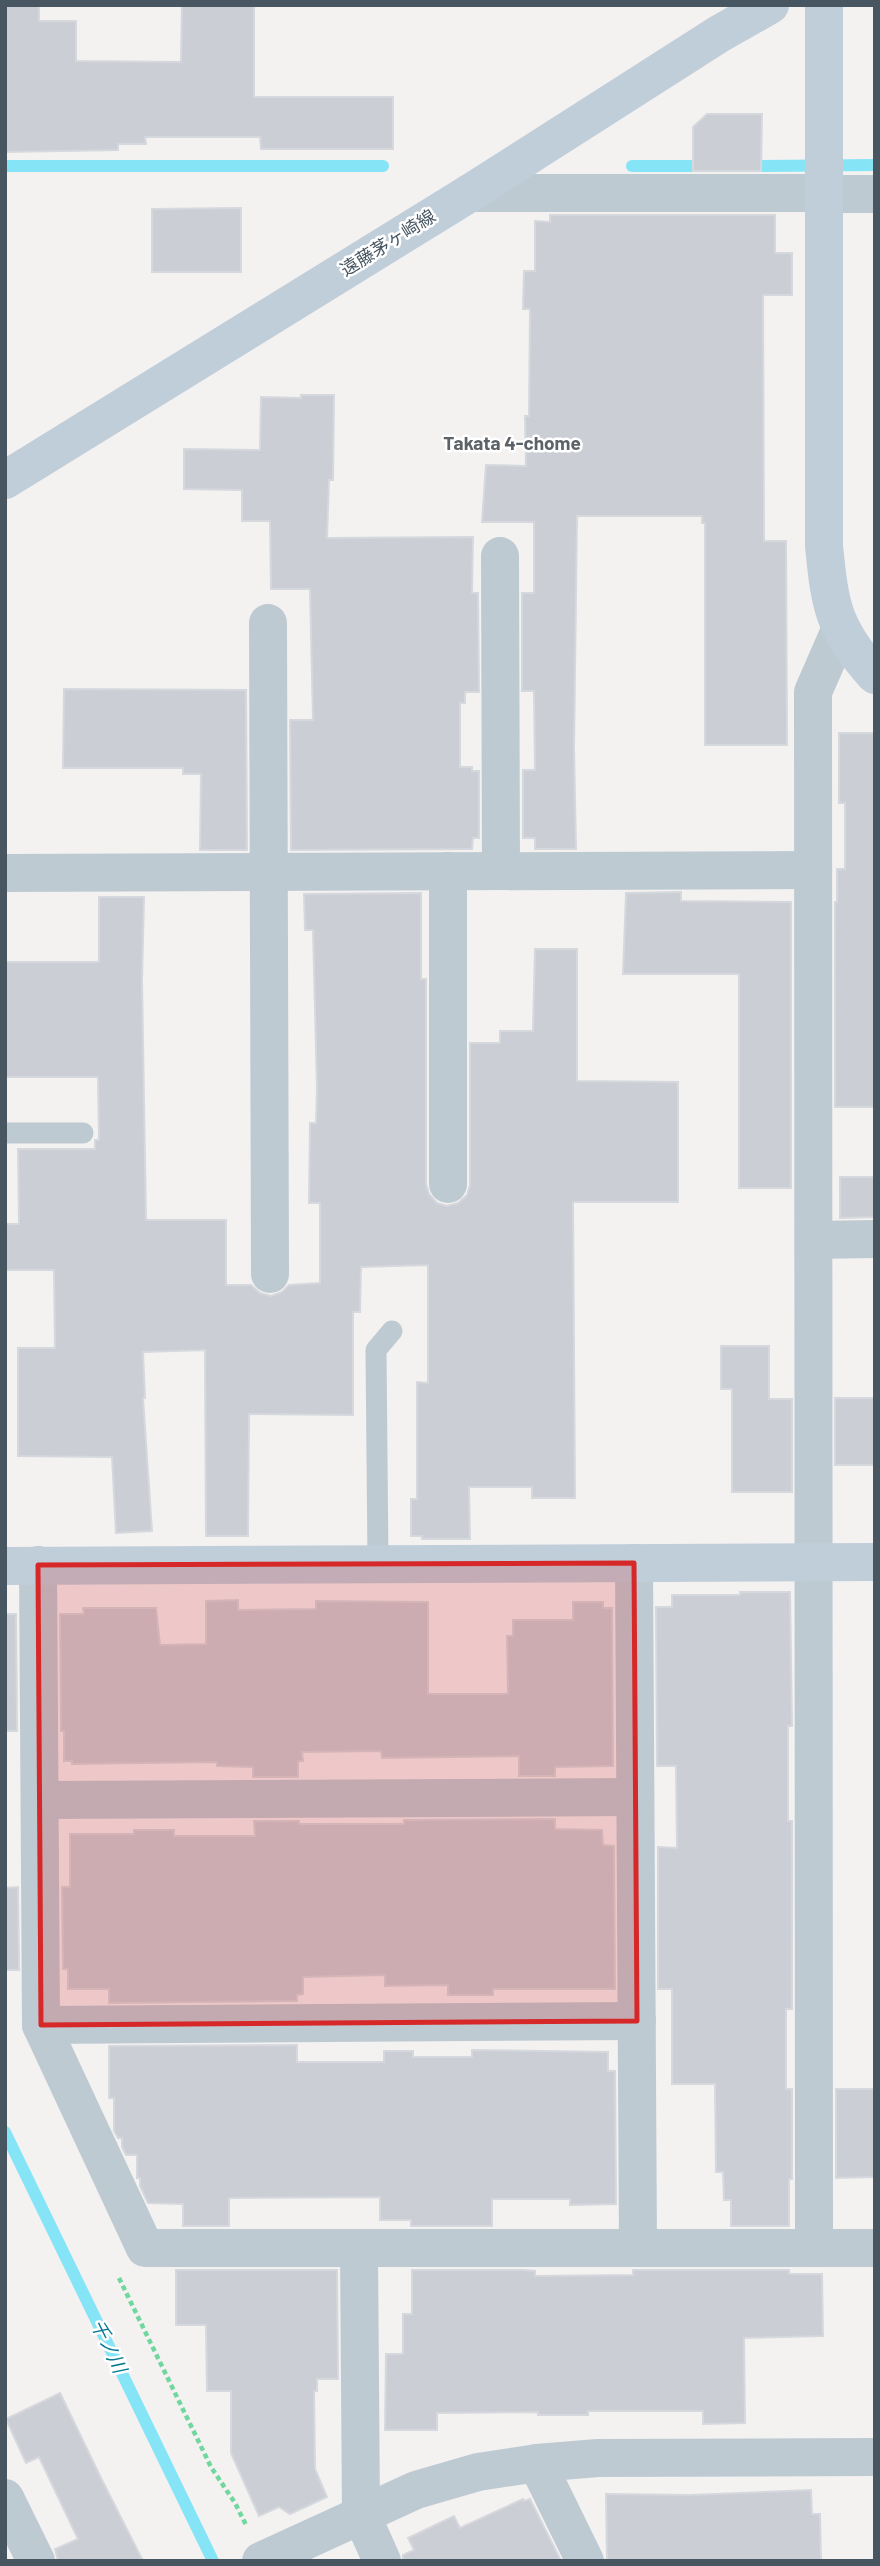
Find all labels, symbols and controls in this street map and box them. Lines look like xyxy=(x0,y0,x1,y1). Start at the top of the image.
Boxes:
street label: 遠藤茅ヶ崎線 xyxy=(336,204,439,280)
district label: Takata 4-chome xyxy=(443,431,581,454)
water label: 千ノ川 xyxy=(87,2315,133,2378)

